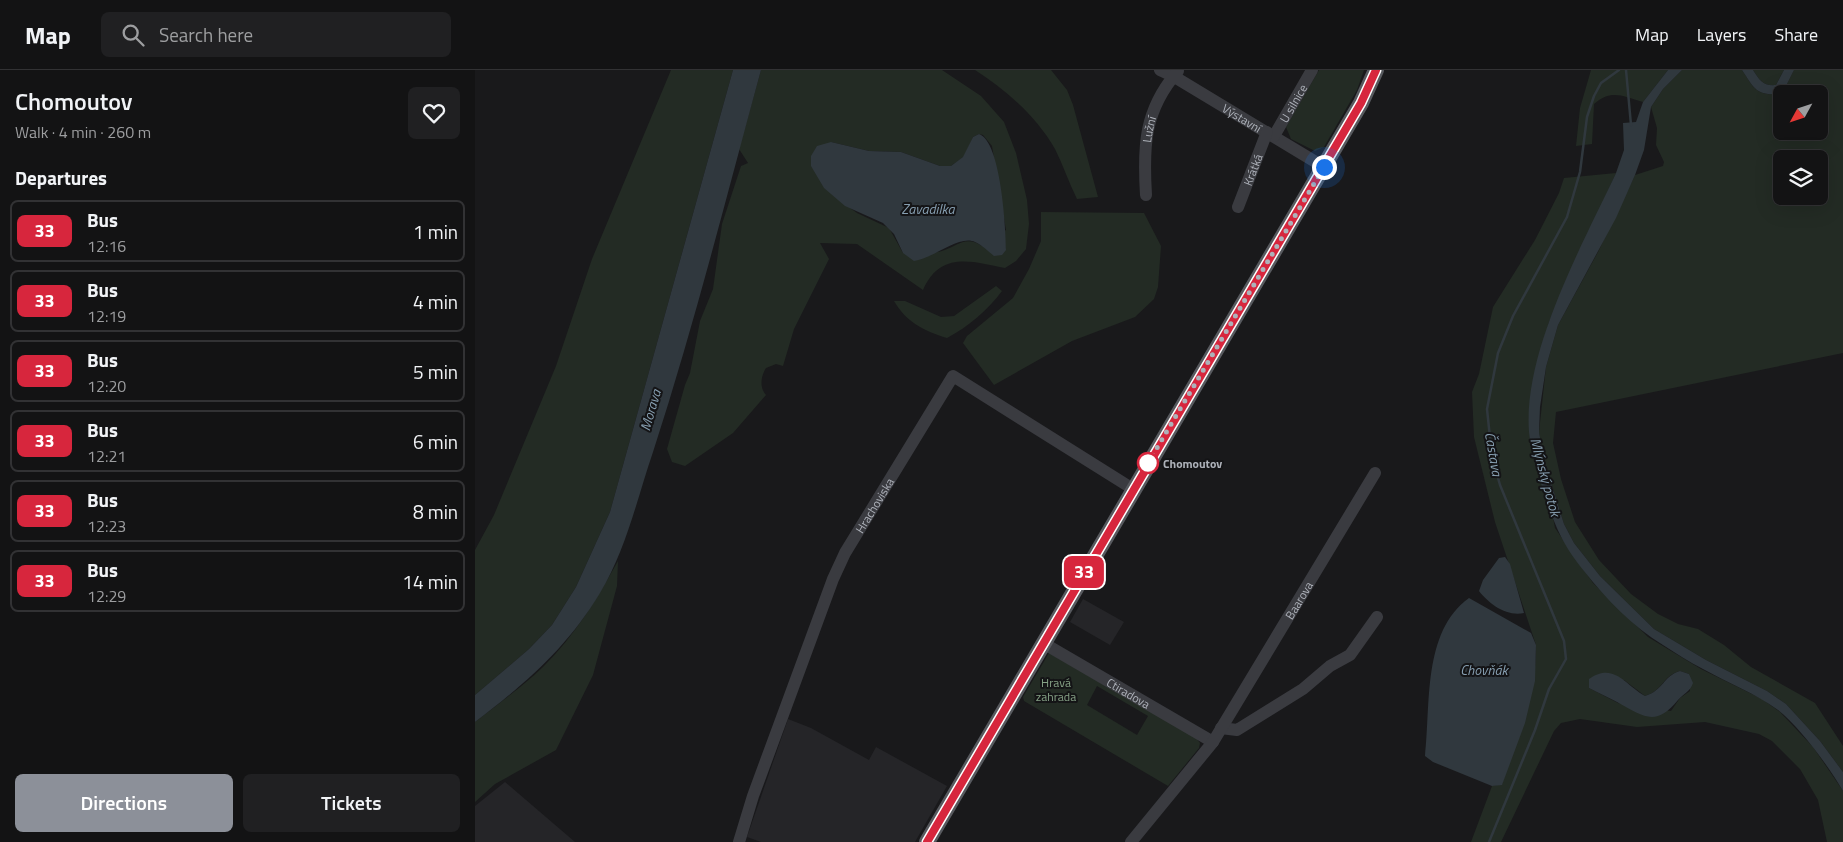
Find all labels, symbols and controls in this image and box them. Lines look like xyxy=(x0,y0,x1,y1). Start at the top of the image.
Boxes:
search box xyxy=(101,12,451,57)
text: Map xyxy=(25,17,71,53)
text: Search here xyxy=(159,20,253,49)
icon: search xyxy=(119,21,147,49)
text: Map xyxy=(1635,21,1669,48)
text: Layers xyxy=(1697,21,1746,48)
text: Share xyxy=(1774,21,1818,48)
street label: U silnice xyxy=(1274,80,1312,126)
text: Chomoutov xyxy=(15,83,133,119)
north arrow xyxy=(1773,85,1827,140)
map controls xyxy=(1773,85,1828,205)
button: heart xyxy=(408,87,460,139)
street label: Výstavní xyxy=(1219,98,1267,138)
street label: Lužní xyxy=(1137,112,1161,144)
text: Walk · 4 min · 260 m xyxy=(15,120,151,144)
button: layers xyxy=(1773,150,1828,205)
street label: Krátká xyxy=(1238,151,1267,188)
your location xyxy=(1312,155,1337,180)
text: Departures xyxy=(15,163,107,192)
water label: Zavadilka xyxy=(902,198,955,219)
text: Bus xyxy=(87,205,118,234)
text: 33 xyxy=(34,217,55,244)
text: 1 min xyxy=(413,217,458,246)
text: 12:16 xyxy=(87,234,126,258)
text: Bus xyxy=(87,275,118,304)
text: 33 xyxy=(34,287,55,314)
text: 4 min xyxy=(413,287,458,316)
text: 12:19 xyxy=(87,304,126,328)
text: Bus xyxy=(87,345,118,374)
text: 33 xyxy=(34,357,55,384)
text: 5 min xyxy=(413,357,458,386)
text: 12:20 xyxy=(87,374,126,398)
water label: Morava xyxy=(634,386,666,433)
text: Bus xyxy=(87,415,118,444)
text: 33 xyxy=(34,427,55,454)
text: 6 min xyxy=(413,427,458,456)
water label: Častava xyxy=(1480,430,1508,479)
water label: Mlýnský potok xyxy=(1525,435,1567,520)
text: 12:21 xyxy=(87,444,126,468)
marker: Chomoutov xyxy=(1137,452,1159,474)
place label: Chomoutov xyxy=(1163,454,1222,473)
street label: Hrachoviska xyxy=(850,474,898,537)
text: Bus xyxy=(87,485,118,514)
text: 33 xyxy=(34,497,55,524)
text: 8 min xyxy=(413,497,458,526)
text: 12:23 xyxy=(87,514,126,538)
text: Bus xyxy=(87,555,118,584)
line badge: 33 xyxy=(1061,556,1107,588)
text: 33 xyxy=(1074,558,1094,585)
text: 33 xyxy=(34,567,55,594)
text: 14 min xyxy=(402,567,458,596)
street label: Baarova xyxy=(1280,577,1317,623)
text: 12:29 xyxy=(87,584,126,608)
water label: Chovňák xyxy=(1460,659,1509,680)
park label: Hravá zahrada xyxy=(1036,673,1076,706)
street label: Ctiradova xyxy=(1103,673,1154,713)
button: Directions xyxy=(15,774,233,832)
button: Tickets xyxy=(243,774,460,832)

